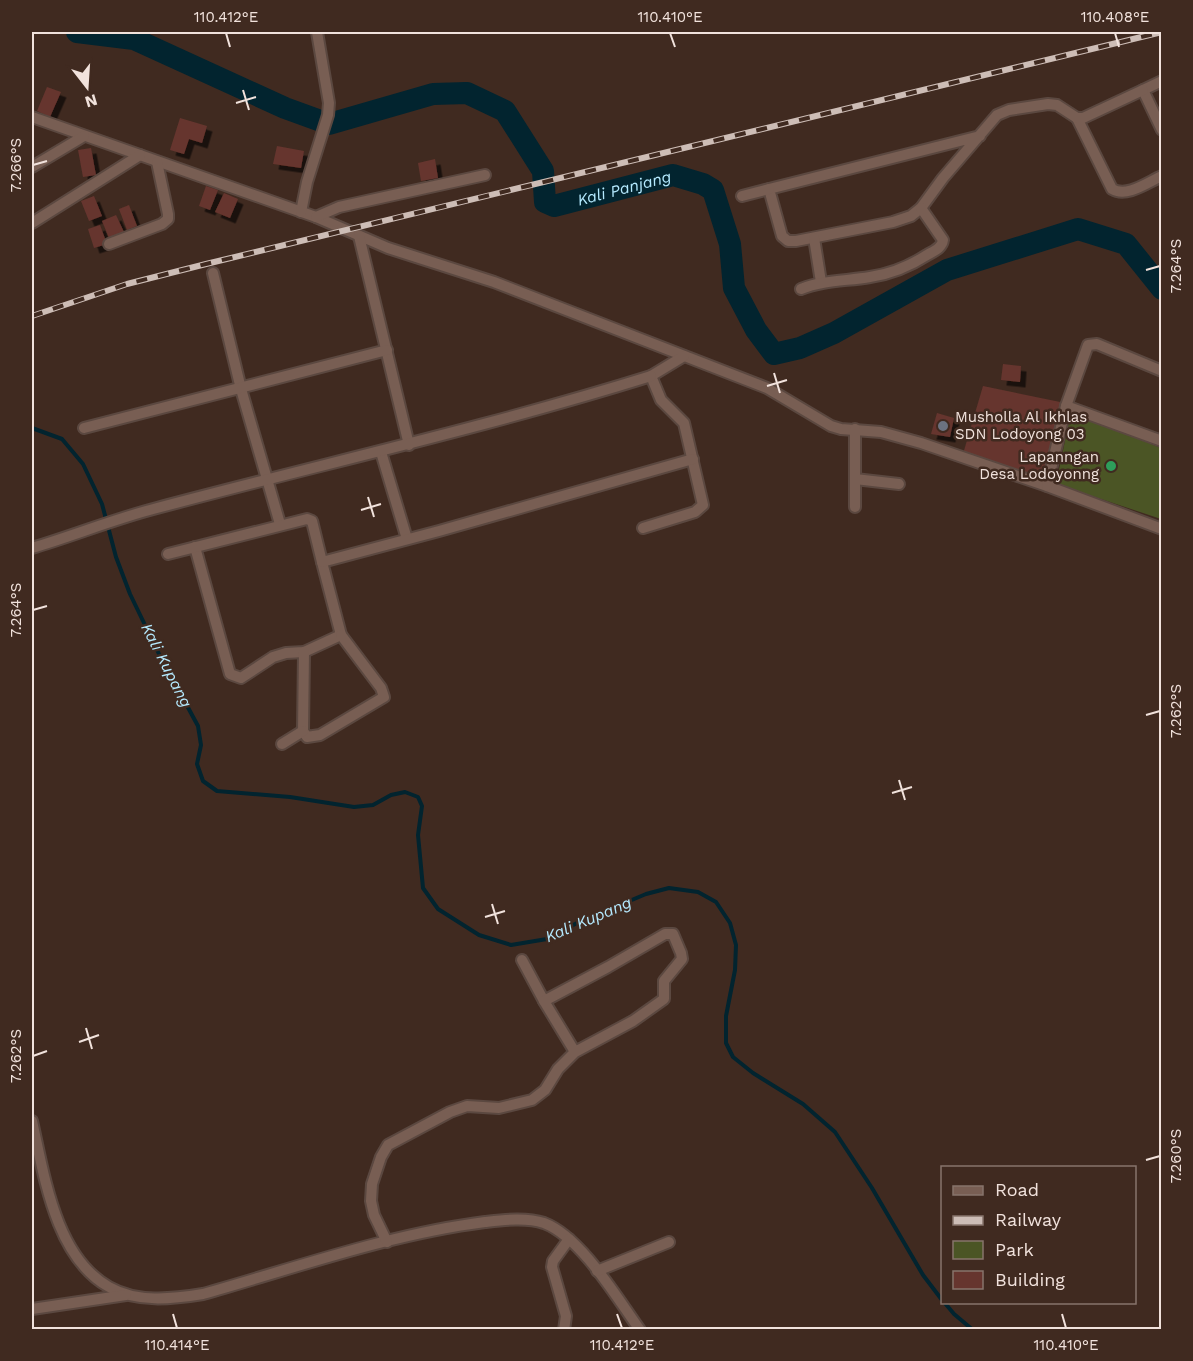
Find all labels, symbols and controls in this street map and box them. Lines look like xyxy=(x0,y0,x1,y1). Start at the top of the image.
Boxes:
text: 110.412°E xyxy=(194,8,258,26)
text: 110.410°E xyxy=(637,8,703,26)
text: 110.408°E xyxy=(1081,8,1149,26)
north arrow xyxy=(57,57,117,117)
text: N xyxy=(83,90,100,112)
text: 7.266°S xyxy=(7,138,25,192)
water label: Kali Panjang xyxy=(575,167,673,210)
text: 7.264°S xyxy=(1167,239,1185,293)
place label: Musholla Al Ikhlas SDN Lodoyong 03 xyxy=(955,408,1087,443)
marker: Musholla Al Ikhlas SDN Lodoyong 03 xyxy=(936,419,950,433)
place label: Lapanngan Desa Lodoyonng xyxy=(979,448,1099,483)
marker: Lapanngan Desa Lodoyonng xyxy=(1104,459,1118,473)
text: 7.264°S xyxy=(7,583,25,637)
water label: Kali Kupang xyxy=(137,620,196,711)
text: 7.262°S xyxy=(1167,684,1185,738)
water label: Kali Kupang xyxy=(542,893,635,946)
text: 7.262°S xyxy=(7,1029,25,1083)
text: 7.260°S xyxy=(1167,1129,1185,1183)
legend xyxy=(941,1166,1136,1304)
text: Road xyxy=(995,1179,1039,1200)
text: Railway xyxy=(995,1209,1062,1230)
text: Park xyxy=(995,1239,1034,1260)
text: Building xyxy=(995,1269,1065,1290)
text: 110.414°E xyxy=(145,1336,209,1354)
text: 110.412°E xyxy=(590,1336,654,1354)
text: 110.410°E xyxy=(1033,1336,1099,1354)

